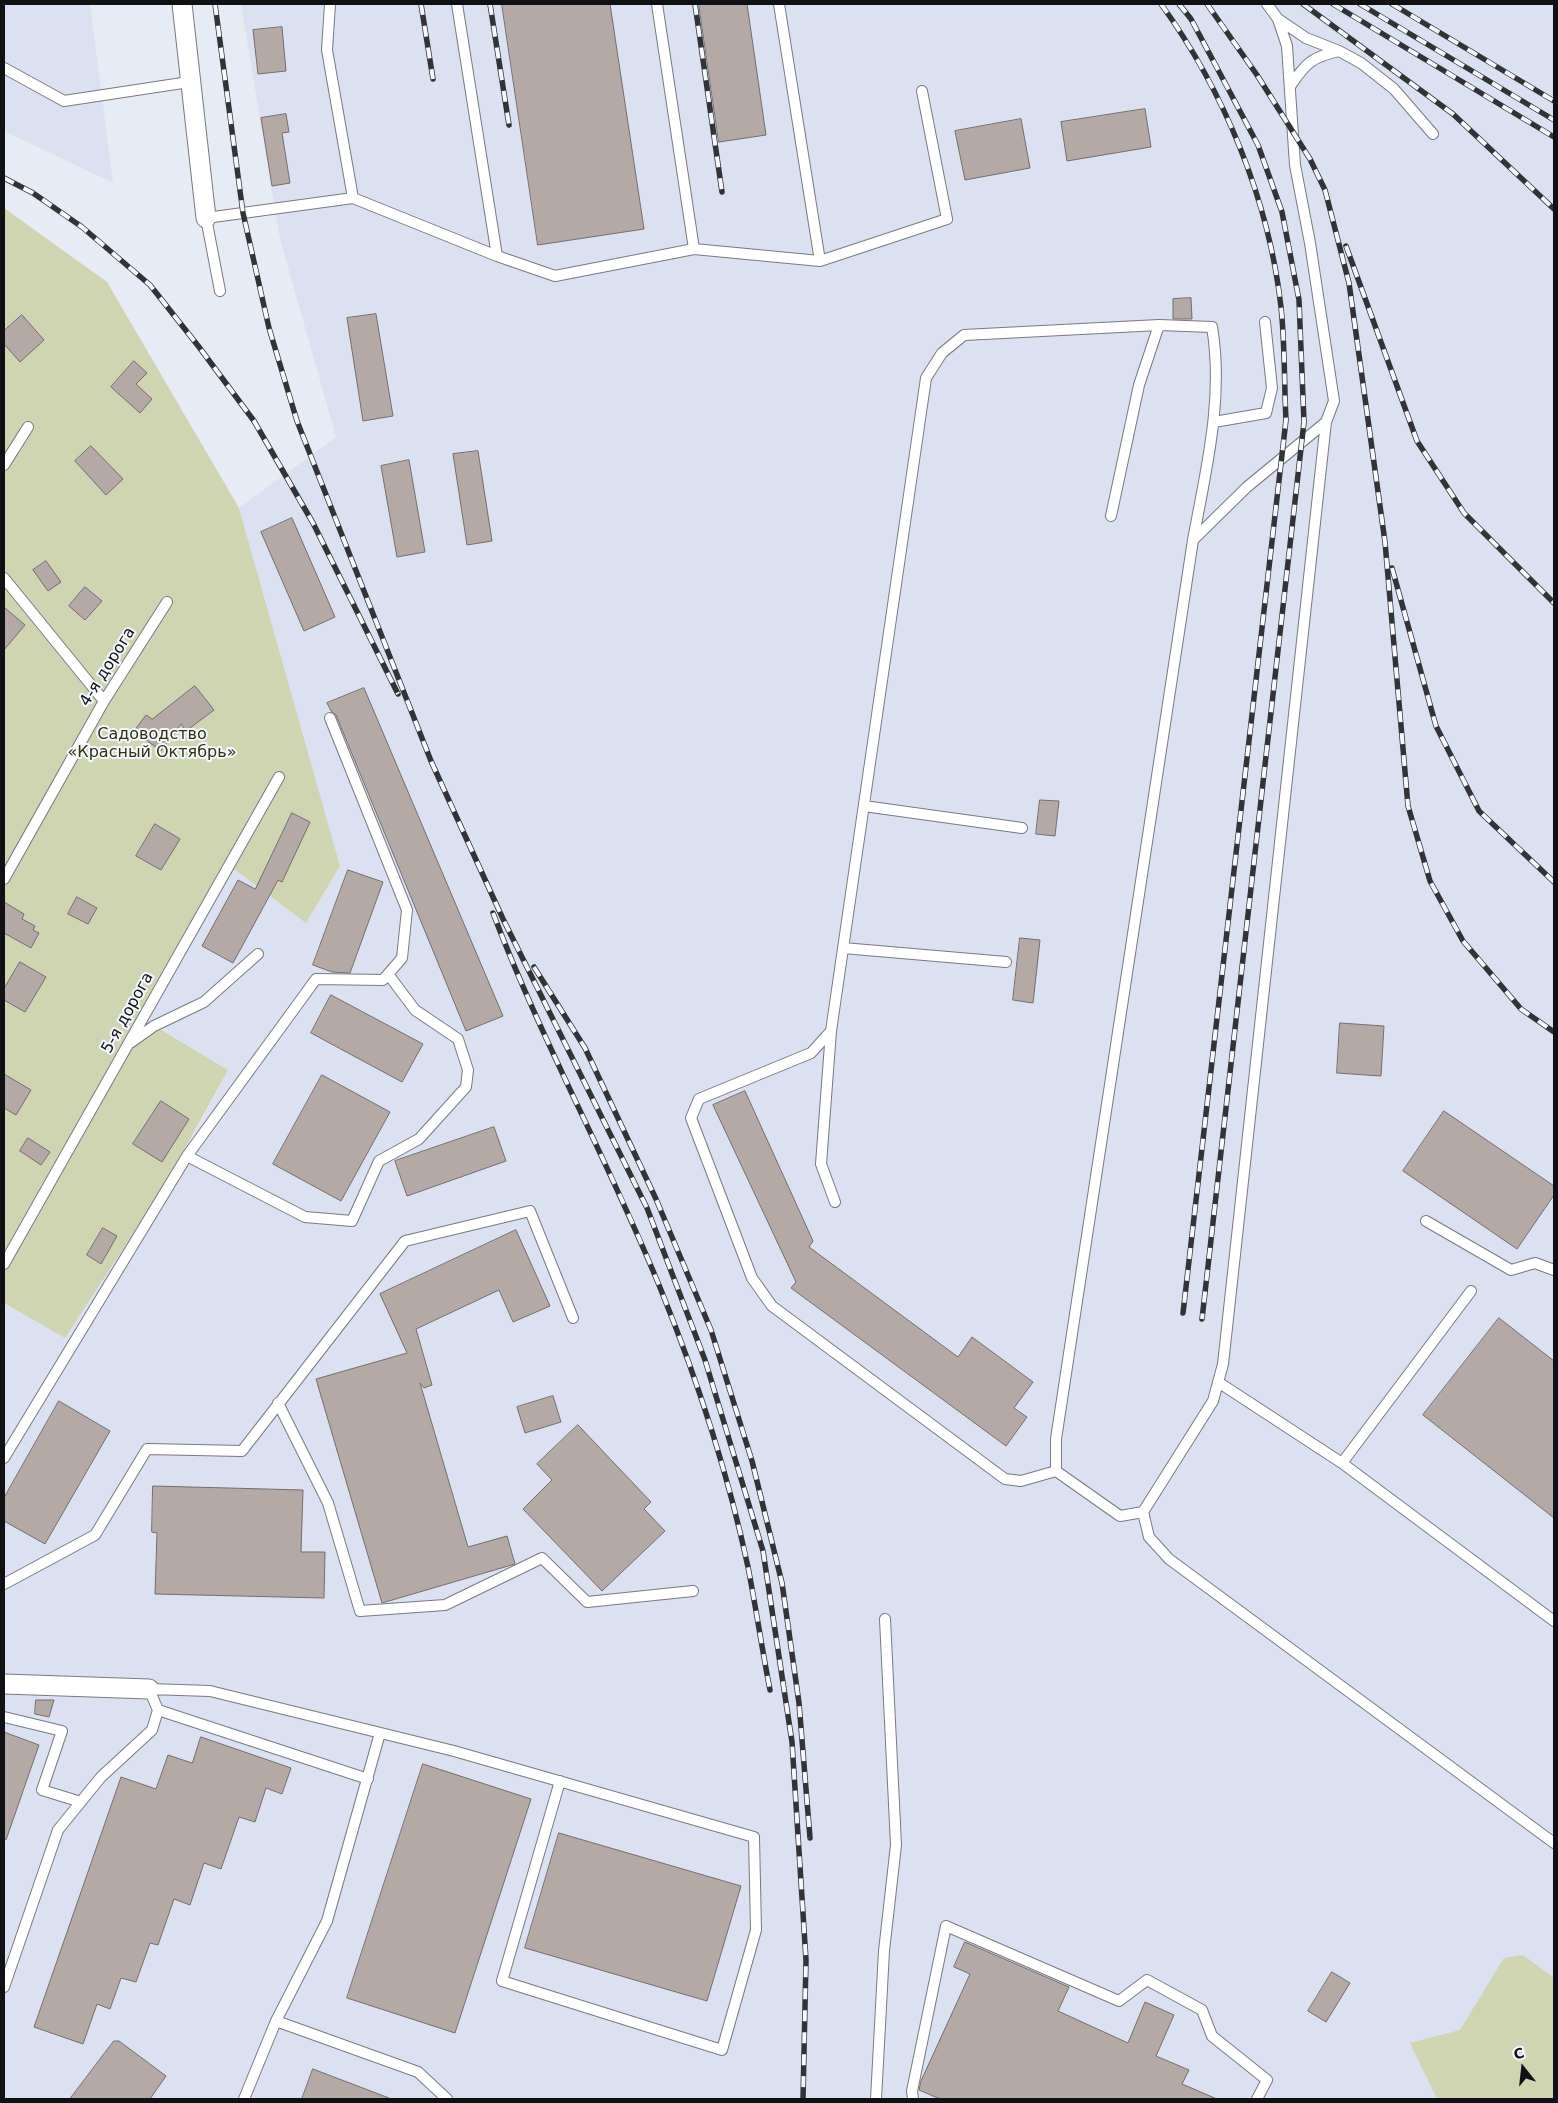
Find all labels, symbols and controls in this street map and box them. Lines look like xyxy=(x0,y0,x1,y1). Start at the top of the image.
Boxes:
street label: 4-я дорога xyxy=(76,624,140,710)
park label: Садоводство «Красный Октябрь» xyxy=(68,725,236,763)
street label: 5-я дорога xyxy=(98,969,158,1057)
north arrow xyxy=(1498,2043,1548,2093)
text: С xyxy=(1512,2044,1526,2063)

